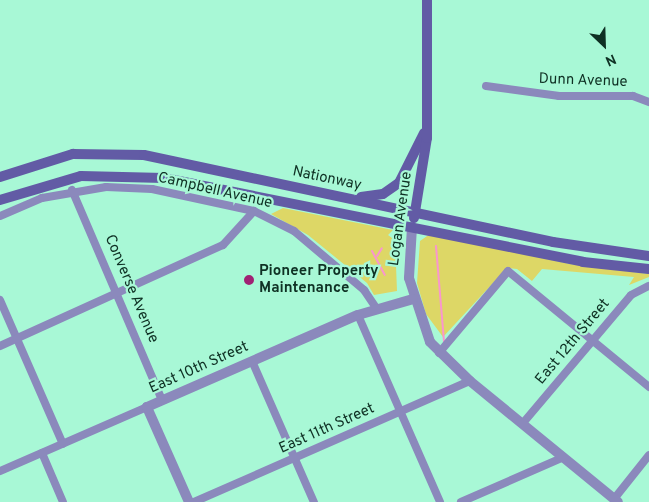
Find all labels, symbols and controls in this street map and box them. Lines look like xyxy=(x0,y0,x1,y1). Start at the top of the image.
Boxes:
north arrow xyxy=(579,20,629,70)
text: N xyxy=(602,49,618,69)
street label: Dunn Avenue xyxy=(538,70,628,92)
street label: Nationway xyxy=(291,163,363,195)
street label: Campbell Avenue xyxy=(156,169,274,213)
street label: Logan Avenue xyxy=(385,170,417,268)
street label: Converse Avenue xyxy=(100,232,162,346)
place label: Pioneer Property Maintenance xyxy=(259,262,379,297)
marker: Pioneer Property Maintenance xyxy=(243,274,255,286)
street label: East 12th Street xyxy=(532,296,614,388)
street label: East 10th Street xyxy=(147,338,251,398)
street label: East 11th Street xyxy=(276,400,378,458)

